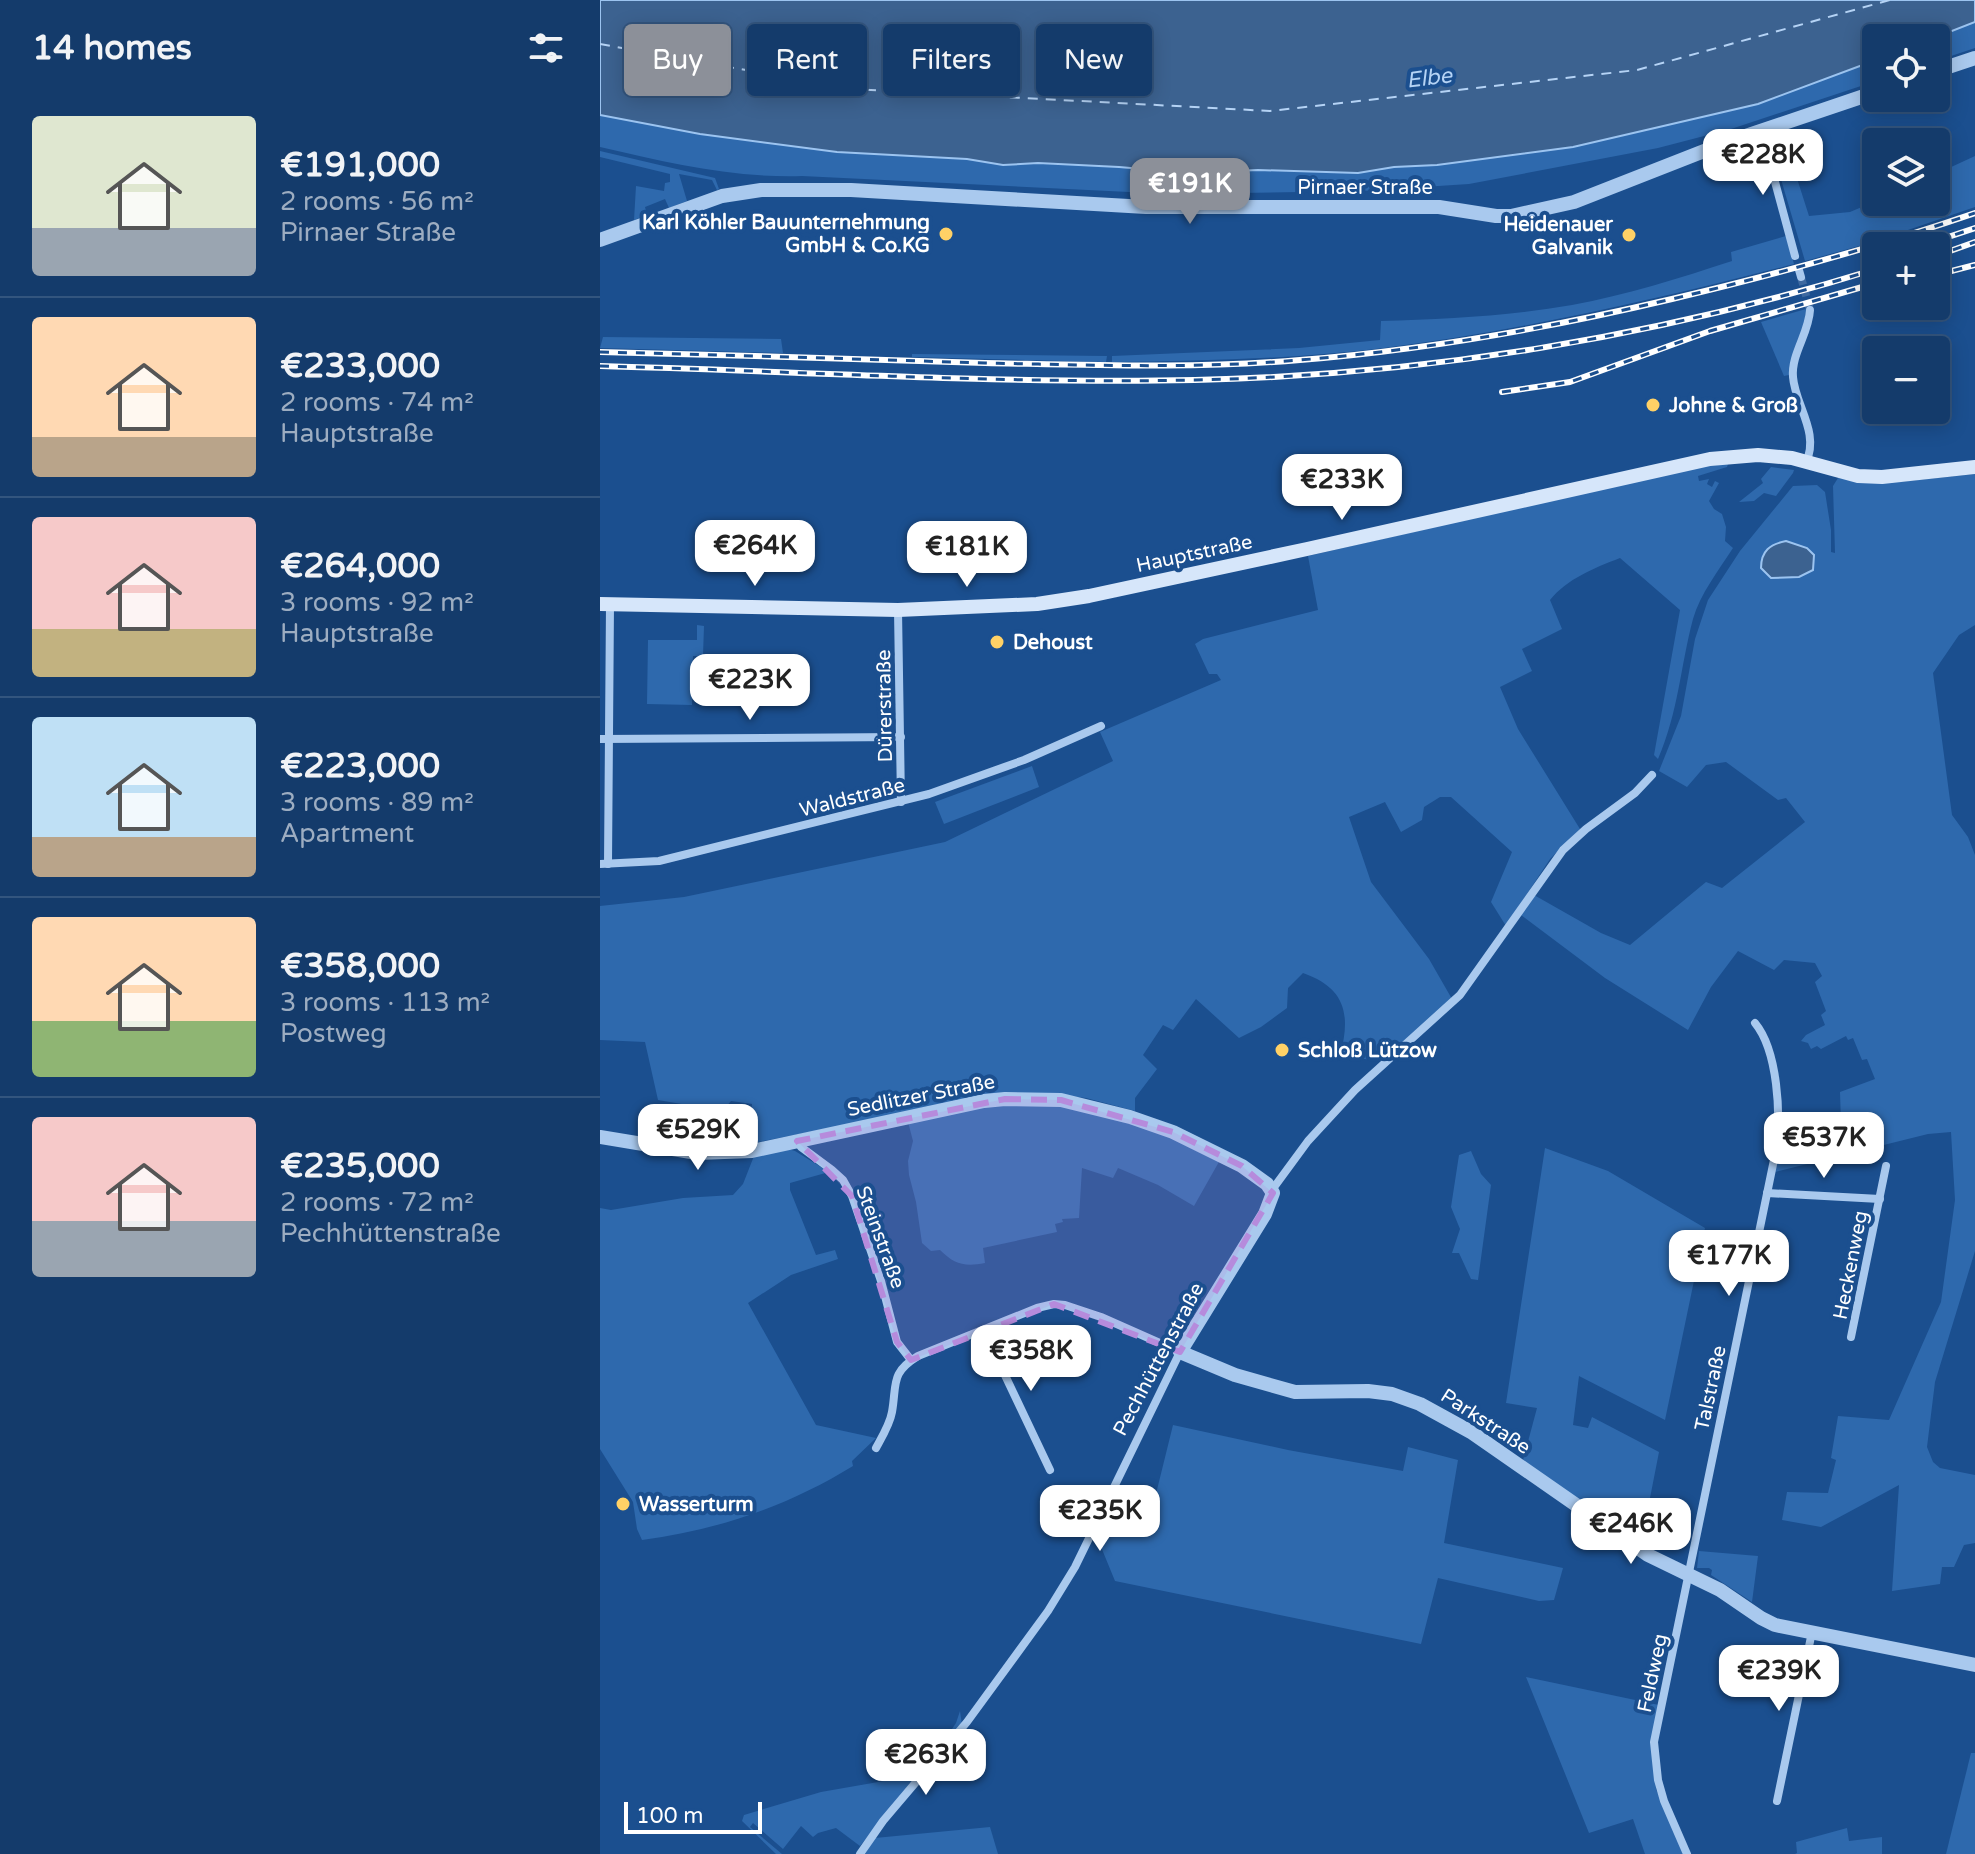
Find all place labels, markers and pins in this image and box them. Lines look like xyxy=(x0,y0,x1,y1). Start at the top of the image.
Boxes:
pin: €228K xyxy=(1707,129,1819,197)
pin: €191K xyxy=(1134,158,1246,226)
place label: Karl Köhler Bauunternehmung GmbH & Co.KG xyxy=(642,211,930,258)
place label: Heidenauer Galvanik xyxy=(1503,213,1613,260)
marker: Karl Köhler Bauunternehmung GmbH & Co.KG xyxy=(937,225,955,243)
marker: Heidenauer Galvanik xyxy=(1620,226,1638,244)
place label: Johne & Groß xyxy=(1668,394,1798,418)
marker: Johne & Groß xyxy=(1644,396,1662,414)
pin: €233K xyxy=(1286,454,1398,522)
pin: €264K xyxy=(699,520,811,588)
pin: €181K xyxy=(911,521,1023,589)
place label: Dehoust xyxy=(1013,631,1093,655)
marker: Dehoust xyxy=(988,633,1006,651)
pin: €223K xyxy=(694,654,806,722)
place label: Schloß Lützow xyxy=(1298,1039,1437,1063)
marker: Schloß Lützow xyxy=(1273,1041,1291,1059)
pin: €529K xyxy=(642,1104,754,1172)
pin: €537K xyxy=(1768,1112,1880,1180)
pin: €177K xyxy=(1673,1230,1785,1298)
pin: €358K xyxy=(975,1325,1087,1393)
pin: €235K xyxy=(1044,1485,1156,1553)
place label: Wasserturm xyxy=(639,1493,754,1517)
marker: Wasserturm xyxy=(614,1495,632,1513)
pin: €246K xyxy=(1575,1498,1687,1566)
pin: €239K xyxy=(1723,1645,1835,1713)
pin: €263K xyxy=(870,1729,982,1797)

